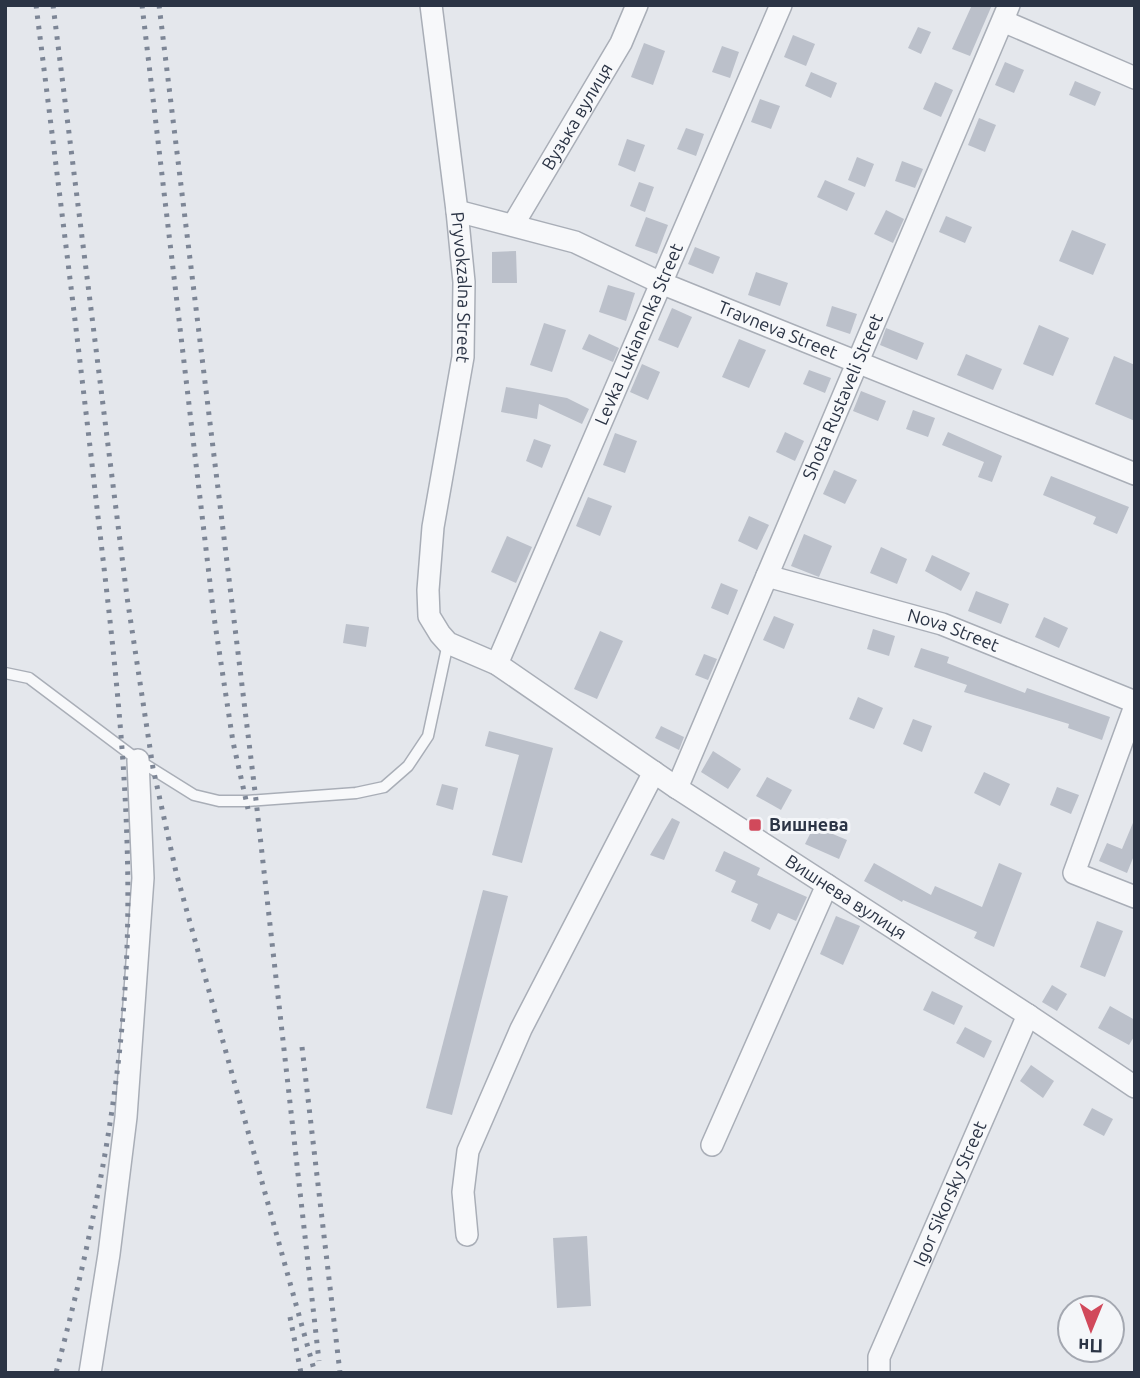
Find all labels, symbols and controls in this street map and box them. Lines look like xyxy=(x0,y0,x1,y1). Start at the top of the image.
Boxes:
street label: Вузька вулиця xyxy=(537,59,616,173)
street label: Pryvokzalna Street xyxy=(448,210,475,365)
street label: Levka Lukianenka Street xyxy=(590,240,686,428)
street label: Travneva Street xyxy=(715,296,841,362)
street label: Shota Rustaveli Street xyxy=(798,310,886,482)
street label: Nova Street xyxy=(906,604,1002,655)
place label: Вишнева xyxy=(769,814,849,834)
marker: Вишнева xyxy=(747,817,763,833)
street label: Вишнева вулиця xyxy=(782,850,911,943)
street label: Igor Sikorsky Street xyxy=(909,1118,990,1269)
north arrow xyxy=(1056,1294,1126,1364)
text: Пн xyxy=(1078,1335,1103,1357)

